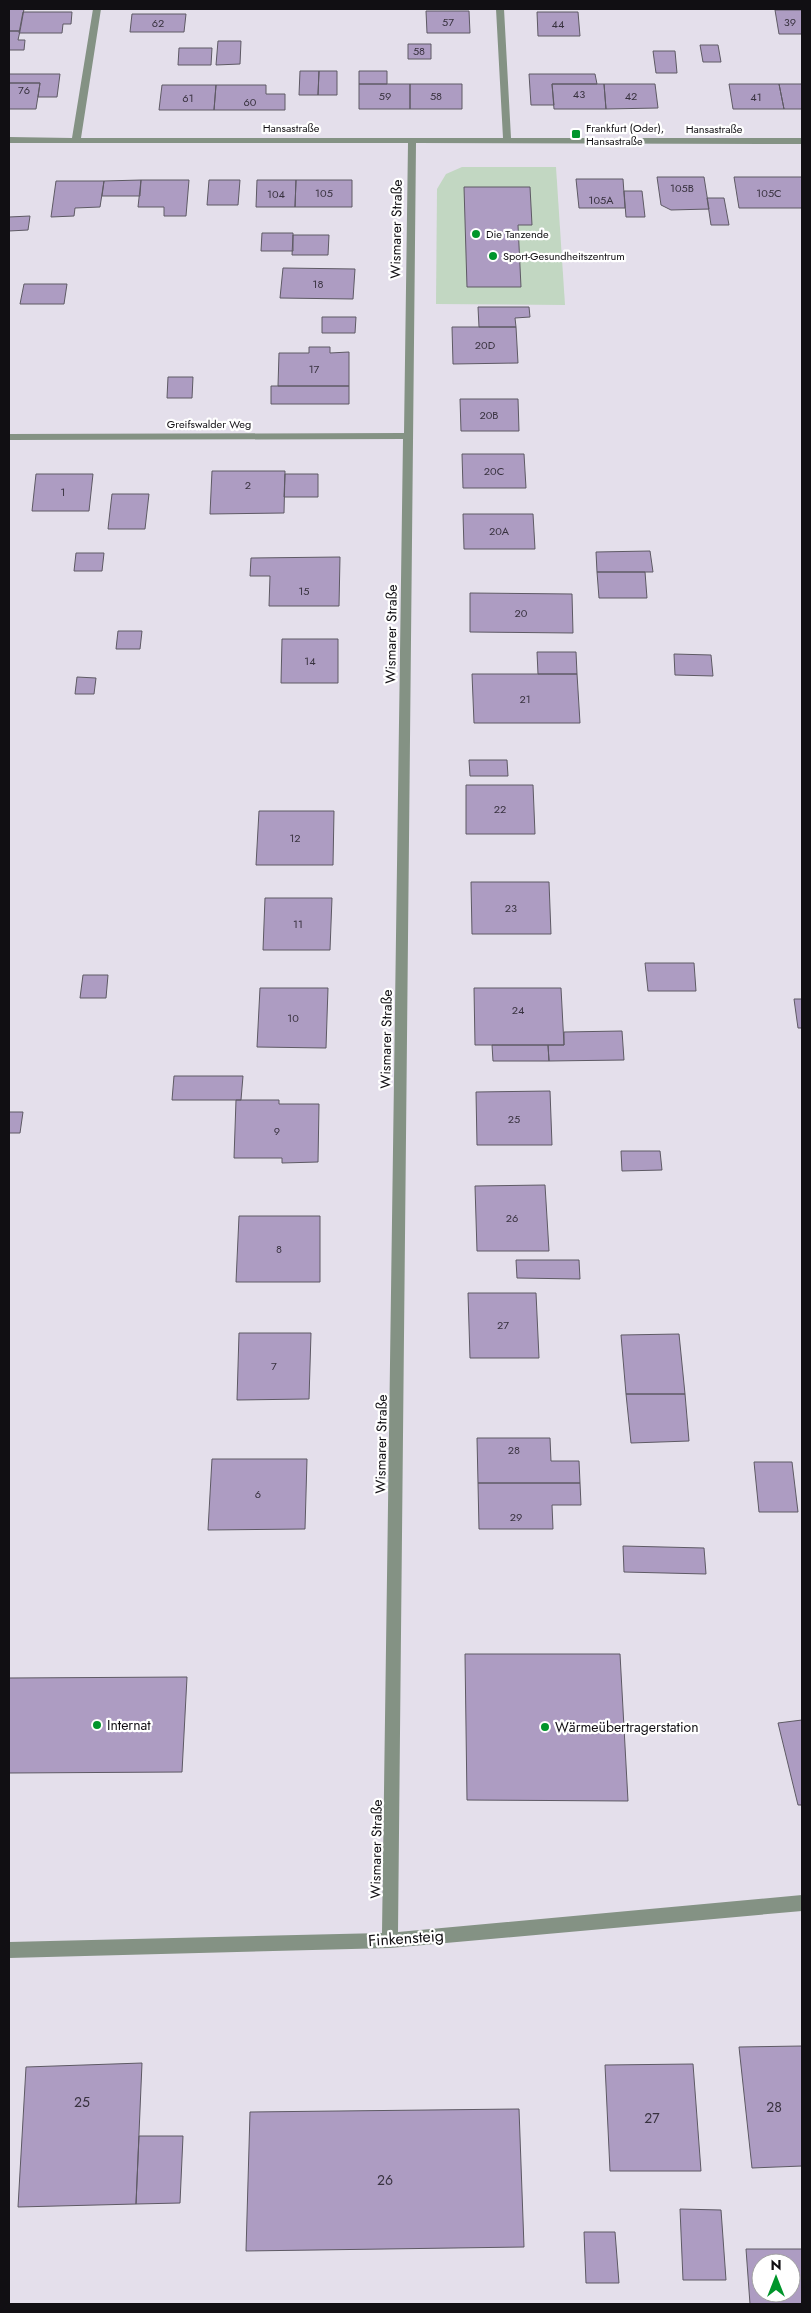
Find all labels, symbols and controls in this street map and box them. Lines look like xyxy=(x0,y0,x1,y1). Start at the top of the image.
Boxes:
house number: 57 xyxy=(442,14,454,30)
house number: 39 xyxy=(784,14,796,30)
house number: 62 xyxy=(152,15,164,31)
house number: 44 xyxy=(552,16,565,32)
house number: 58 xyxy=(413,43,425,59)
house number: 76 xyxy=(18,82,30,98)
house number: 43 xyxy=(573,86,585,102)
house number: 59 xyxy=(379,88,391,104)
house number: 58 xyxy=(430,88,442,104)
house number: 42 xyxy=(625,88,637,104)
house number: 41 xyxy=(750,89,762,105)
house number: 61 xyxy=(182,90,194,106)
house number: 60 xyxy=(244,94,257,110)
street label: Hansastraße xyxy=(263,120,320,136)
place label: Frankfurt (Oder), Hansastraße xyxy=(586,120,664,149)
street label: Hansastraße xyxy=(686,121,743,137)
marker: Frankfurt (Oder), Hansastraße xyxy=(570,128,582,140)
street label: Wismarer Straße xyxy=(385,179,407,279)
house number: 105B xyxy=(670,180,694,196)
house number: 105 xyxy=(315,185,333,201)
house number: 105C xyxy=(756,185,782,201)
house number: 104 xyxy=(267,186,286,202)
house number: 105A xyxy=(588,192,614,208)
place label: Die Tanzende xyxy=(486,226,549,242)
marker: Die Tanzende xyxy=(470,228,482,240)
place label: Sport-Gesundheitszentrum xyxy=(503,248,625,264)
marker: Sport-Gesundheitszentrum xyxy=(487,250,499,262)
house number: 18 xyxy=(313,276,323,292)
house number: 20D xyxy=(475,337,496,353)
house number: 17 xyxy=(309,361,320,377)
house number: 20B xyxy=(480,407,499,423)
street label: Greifswalder Weg xyxy=(167,416,251,432)
house number: 20C xyxy=(484,463,504,479)
house number: 2 xyxy=(245,477,251,493)
house number: 1 xyxy=(61,484,65,500)
house number: 20A xyxy=(489,523,510,539)
house number: 15 xyxy=(298,583,310,599)
street label: Wismarer Straße xyxy=(380,584,402,684)
house number: 20 xyxy=(515,605,528,621)
house number: 14 xyxy=(304,653,316,669)
house number: 21 xyxy=(519,691,531,707)
house number: 22 xyxy=(494,801,506,817)
house number: 12 xyxy=(289,830,301,846)
house number: 23 xyxy=(505,900,517,916)
house number: 11 xyxy=(293,916,303,932)
street label: Wismarer Straße xyxy=(375,989,397,1089)
house number: 24 xyxy=(512,1002,525,1018)
house number: 10 xyxy=(287,1010,299,1026)
house number: 25 xyxy=(508,1111,520,1127)
house number: 9 xyxy=(274,1123,280,1139)
house number: 26 xyxy=(506,1210,518,1226)
house number: 8 xyxy=(276,1241,282,1257)
house number: 27 xyxy=(497,1317,509,1333)
house number: 7 xyxy=(271,1358,277,1374)
street label: Wismarer Straße xyxy=(370,1394,392,1494)
house number: 28 xyxy=(508,1442,520,1458)
house number: 6 xyxy=(255,1486,261,1502)
house number: 29 xyxy=(510,1509,522,1525)
place label: Internat xyxy=(107,1715,151,1735)
place label: Wärmeübertragerstation xyxy=(555,1717,699,1737)
marker: Internat xyxy=(91,1719,103,1731)
marker: Wärmeübertragerstation xyxy=(539,1721,551,1733)
street label: Wismarer Straße xyxy=(365,1799,387,1899)
street label: Finkensteig xyxy=(367,1924,445,1952)
house number: 25 xyxy=(74,2092,90,2112)
house number: 28 xyxy=(766,2097,782,2117)
house number: 27 xyxy=(644,2108,660,2128)
house number: 26 xyxy=(377,2170,393,2190)
north arrow xyxy=(751,2253,801,2303)
text: N xyxy=(770,2255,782,2275)

